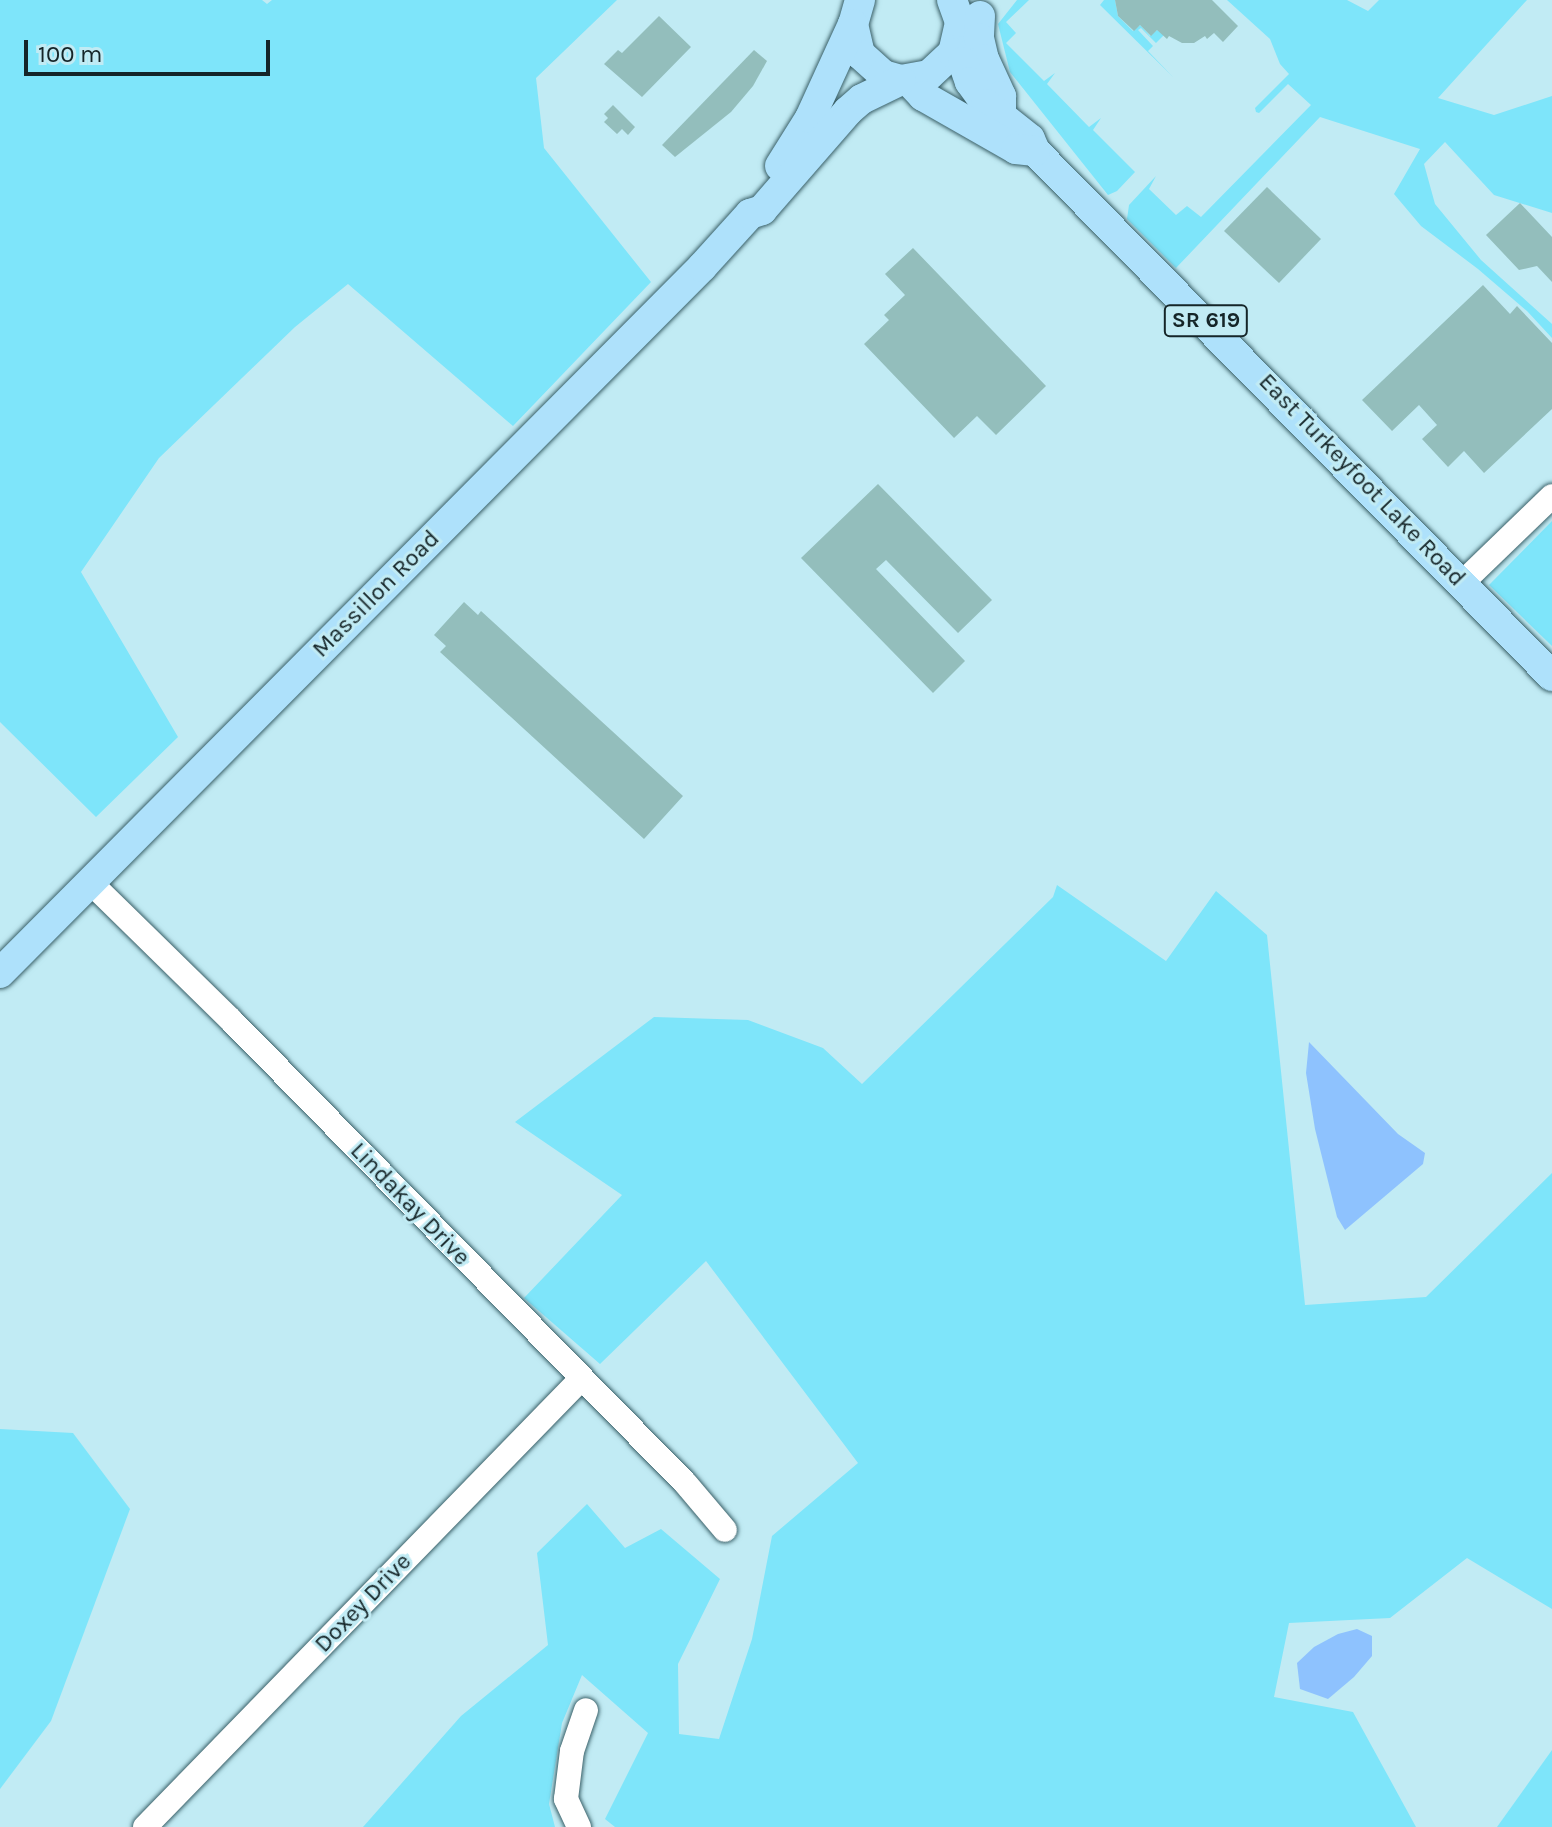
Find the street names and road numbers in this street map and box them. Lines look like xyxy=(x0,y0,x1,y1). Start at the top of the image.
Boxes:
road number: SR 619 xyxy=(1162,303,1250,339)
street label: East Turkeyfoot Lake Road xyxy=(1253,367,1471,593)
street label: Massillon Road xyxy=(306,524,446,664)
street label: Lindakay Drive xyxy=(344,1136,476,1272)
street label: Doxey Drive xyxy=(309,1548,417,1658)

